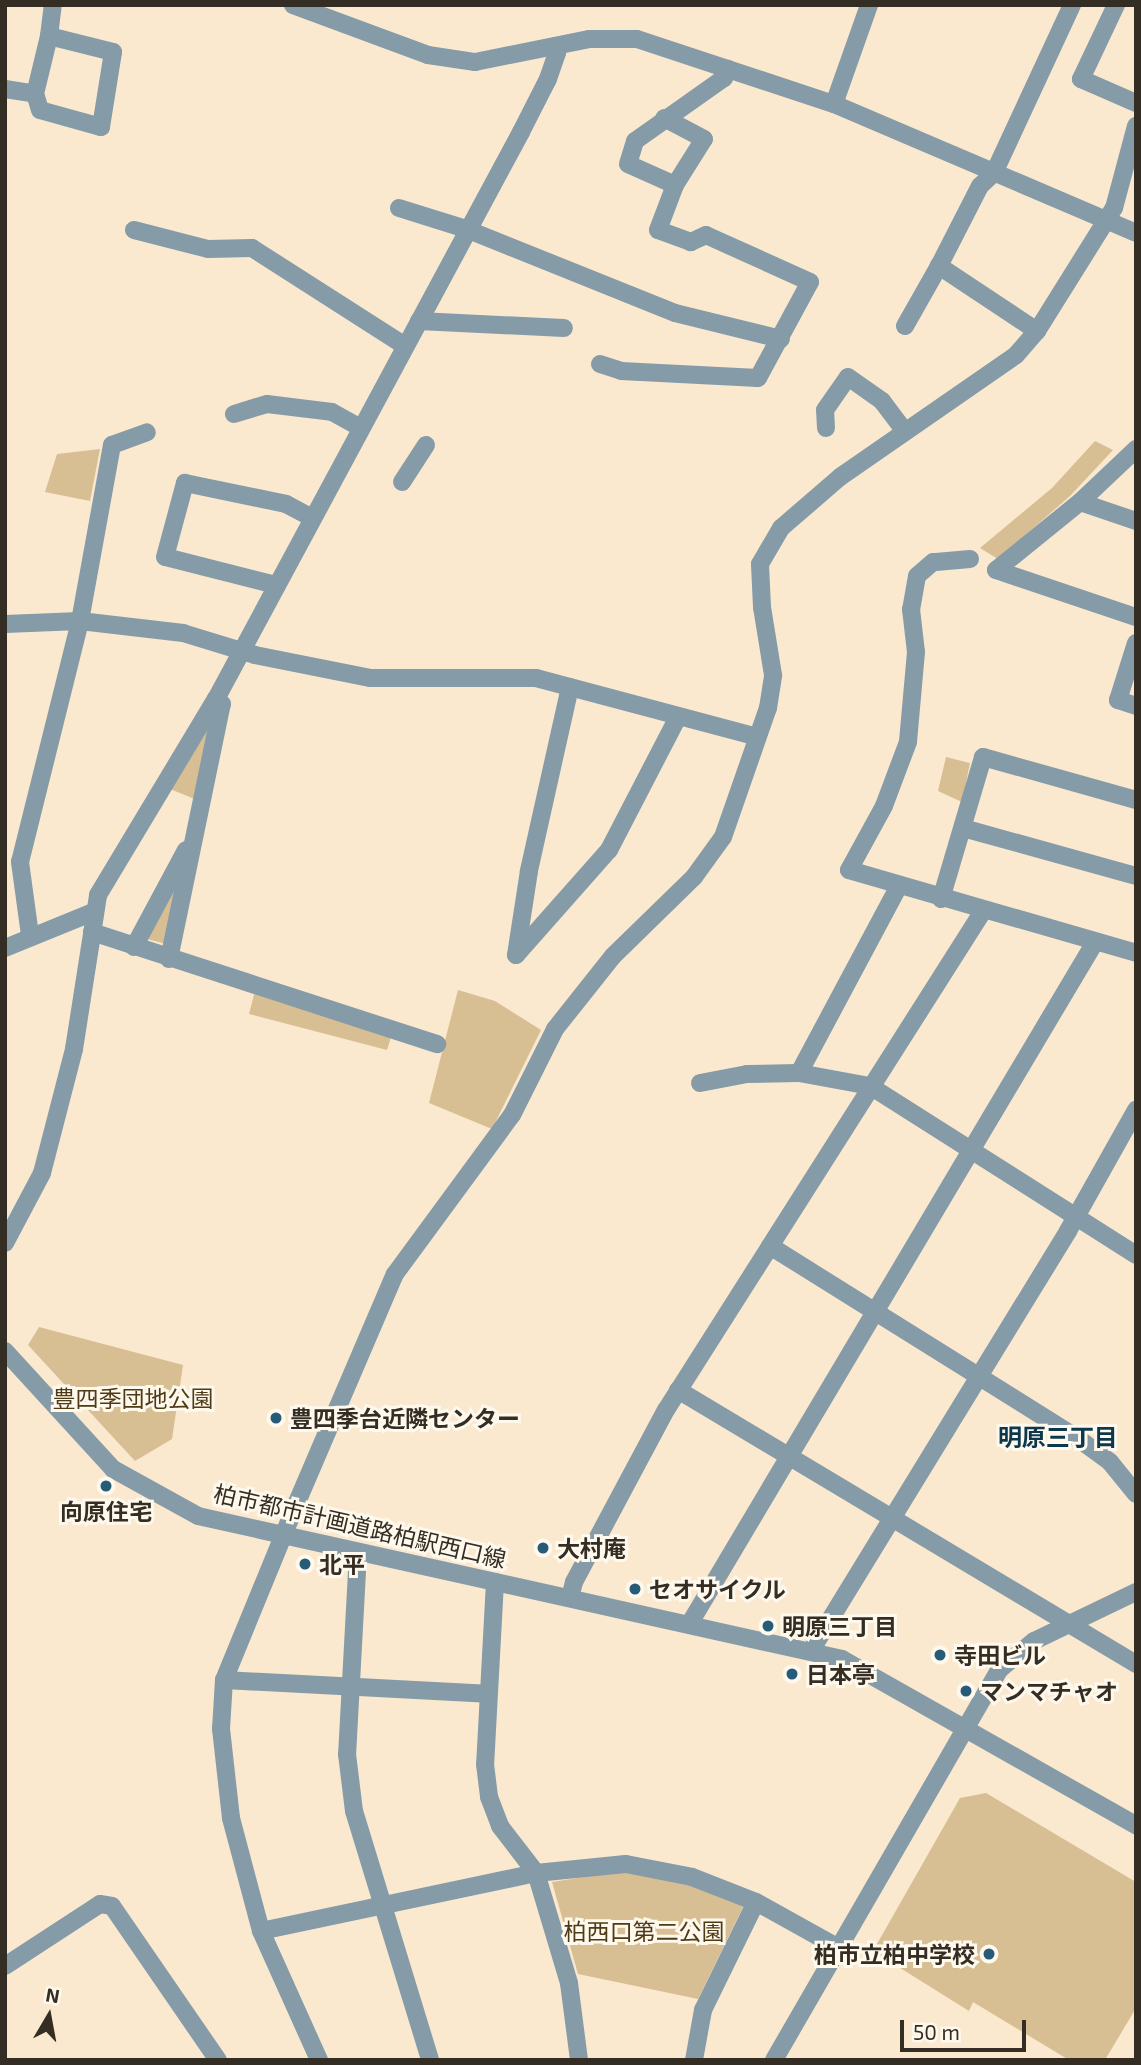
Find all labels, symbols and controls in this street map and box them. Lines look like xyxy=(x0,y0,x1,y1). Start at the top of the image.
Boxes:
park label: 豊四季団地公園 xyxy=(53,1384,213,1412)
place label: 豊四季台近隣センター xyxy=(290,1404,520,1432)
marker: 豊四季台近隣センター xyxy=(268,1410,284,1426)
district label: 明原三丁目 xyxy=(998,1423,1118,1451)
marker: 向原住宅 xyxy=(98,1478,114,1494)
street label: 柏市都市計画道路柏駅西口線 xyxy=(211,1479,509,1573)
place label: 向原住宅 xyxy=(60,1497,152,1525)
place label: 大村庵 xyxy=(557,1534,626,1562)
marker: 大村庵 xyxy=(535,1540,551,1556)
place label: 北平 xyxy=(319,1550,365,1578)
marker: 北平 xyxy=(297,1556,313,1572)
place label: セオサイクル xyxy=(649,1575,787,1603)
marker: セオサイクル xyxy=(627,1581,643,1597)
place label: 明原三丁目 xyxy=(782,1612,897,1640)
marker: 明原三丁目 xyxy=(760,1618,776,1634)
place label: 寺田ビル xyxy=(954,1641,1046,1669)
marker: 寺田ビル xyxy=(932,1647,948,1663)
place label: 日本亭 xyxy=(806,1660,875,1688)
marker: 日本亭 xyxy=(784,1666,800,1682)
place label: マンマチャオ xyxy=(980,1677,1118,1705)
marker: マンマチャオ xyxy=(958,1683,974,1699)
park label: 柏西口第二公園 xyxy=(564,1917,724,1945)
place label: 柏市立柏中学校 xyxy=(814,1940,975,1968)
marker: 柏市立柏中学校 xyxy=(981,1946,997,1962)
north arrow xyxy=(14,1981,84,2051)
text: N xyxy=(44,1982,61,2007)
scale bar xyxy=(903,2006,1029,2050)
text: 50 m xyxy=(913,2019,960,2044)

